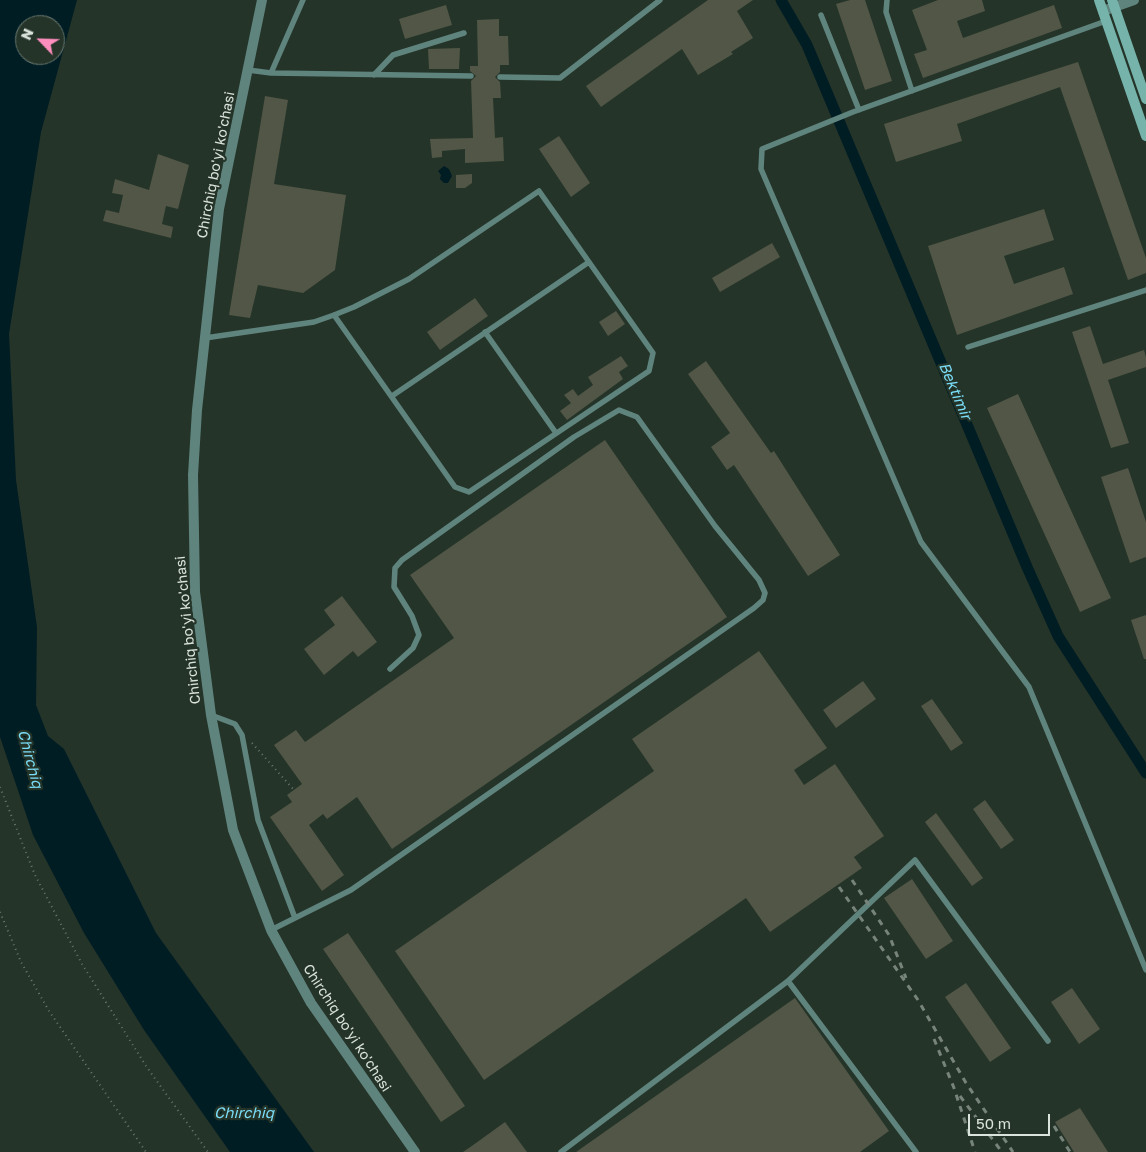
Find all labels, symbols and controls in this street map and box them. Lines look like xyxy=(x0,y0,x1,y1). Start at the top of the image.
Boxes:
north arrow xyxy=(15,15,65,65)
text: N xyxy=(17,26,37,42)
street label: Chirchiq bo'yi ko'chasi xyxy=(194,90,238,240)
water label: Bektimir xyxy=(935,360,975,422)
street label: Chirchiq bo'yi ko'chasi xyxy=(172,555,204,705)
water label: Chirchiq xyxy=(14,728,46,790)
street label: Chirchiq bo'yi ko'chasi xyxy=(299,961,395,1095)
water label: Chirchiq xyxy=(214,1104,274,1122)
scale bar xyxy=(971,1104,1054,1136)
text: 50 m xyxy=(976,1114,1011,1132)

